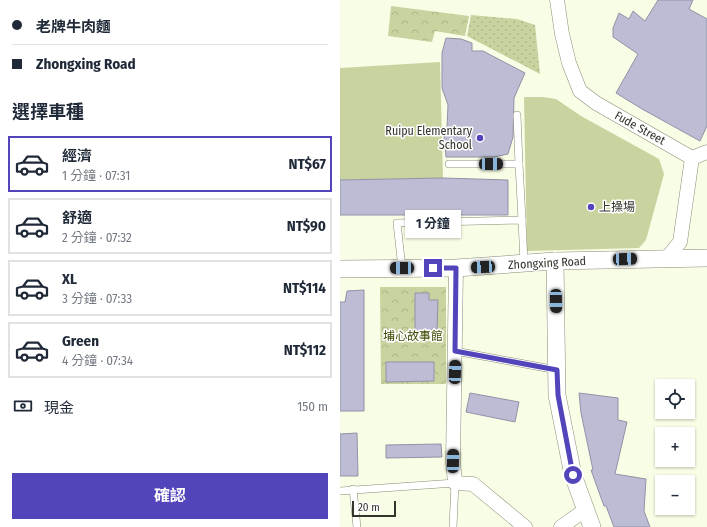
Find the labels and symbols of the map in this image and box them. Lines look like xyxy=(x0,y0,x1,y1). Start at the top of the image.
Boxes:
street label: Fude Street xyxy=(612,108,668,148)
place label: Ruipu Elementary School xyxy=(385,124,473,152)
marker: Ruipu Elementary School xyxy=(475,133,485,143)
car xyxy=(479,158,503,170)
place label: 上操場 xyxy=(599,200,635,214)
marker: 上操場 xyxy=(586,202,596,212)
callout: 1 分鐘 xyxy=(405,210,461,238)
car xyxy=(613,253,637,265)
street label: Zhongxing Road xyxy=(508,254,586,272)
route end xyxy=(424,259,442,277)
car xyxy=(471,260,495,274)
car xyxy=(390,262,414,274)
car xyxy=(550,289,562,313)
park label: 埔心故事館 xyxy=(383,329,443,343)
car xyxy=(449,360,461,384)
car xyxy=(447,449,459,473)
route start xyxy=(564,466,582,484)
scale bar xyxy=(352,499,396,518)

